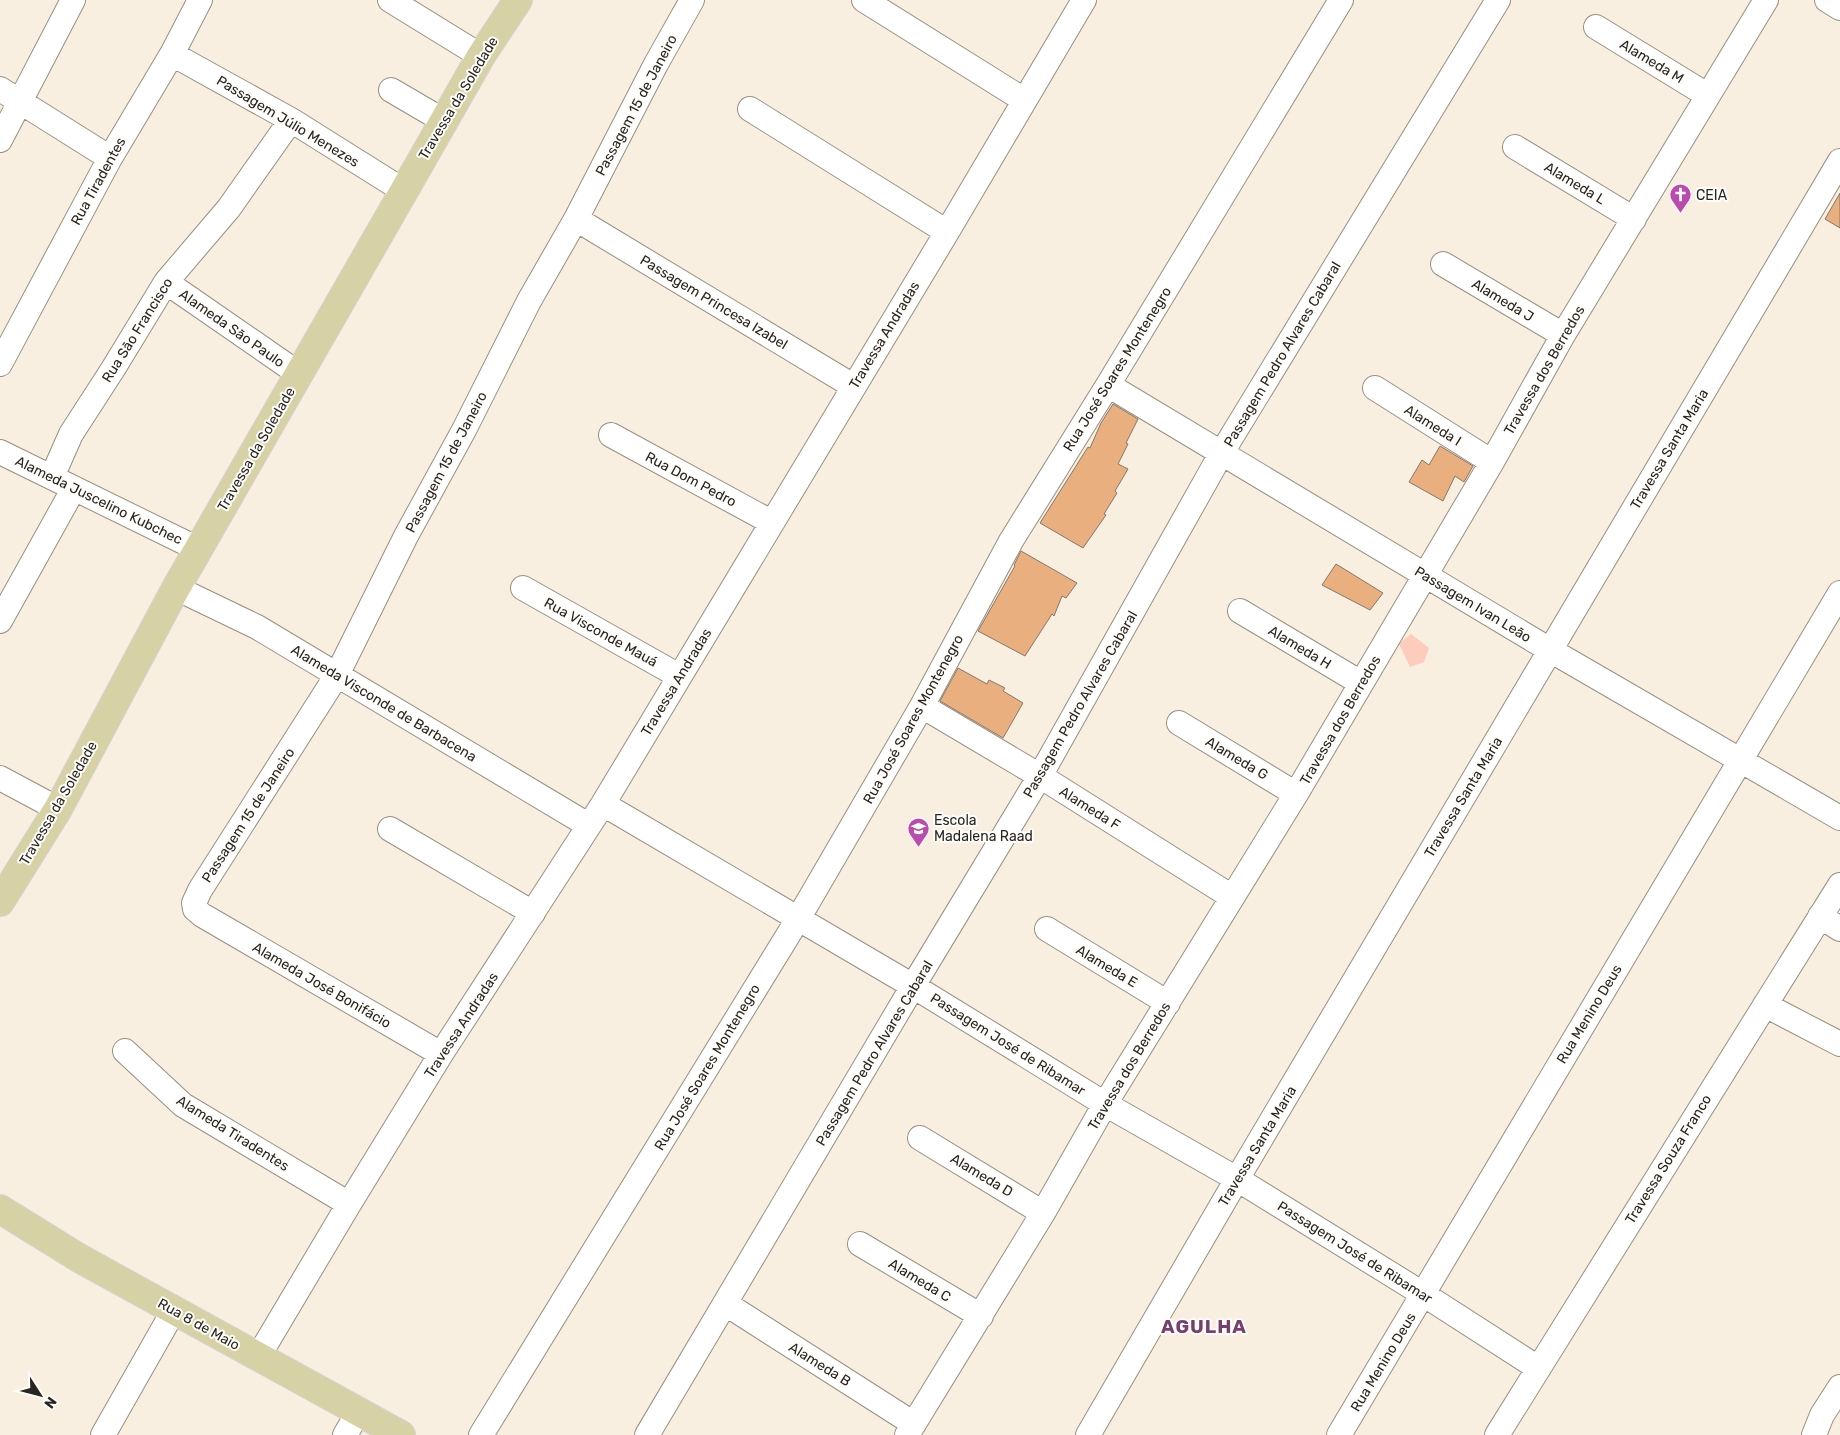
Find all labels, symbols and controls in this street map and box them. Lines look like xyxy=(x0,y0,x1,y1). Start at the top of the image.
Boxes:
street label: Passagem 15 de Janeiro xyxy=(592,32,681,179)
street label: Travessa da Soledade xyxy=(415,34,502,163)
street label: Alameda M xyxy=(1617,36,1687,87)
street label: Passagem Júlio Menezes xyxy=(213,72,362,171)
street label: Rua Tiradentes xyxy=(67,134,130,228)
street label: Alameda L xyxy=(1541,159,1608,208)
church icon: CEIA xyxy=(1668,183,1692,214)
place label: CEIA xyxy=(1696,187,1728,204)
street label: Passagem Princesa Izabel xyxy=(637,252,791,353)
street label: Passagem Pedro Alvares Cabaral xyxy=(1220,259,1345,450)
street label: Rua São Francisco xyxy=(98,275,176,386)
street label: Alameda J xyxy=(1469,275,1537,326)
street label: Travessa Andradas xyxy=(846,278,923,392)
street label: Rua José Soares Montenegro xyxy=(1060,284,1175,455)
street label: Alameda São Paulo xyxy=(176,286,288,371)
street label: Travessa dos Berredos xyxy=(1500,303,1588,438)
street label: Travessa da Soledade xyxy=(214,384,299,514)
street label: Travessa Santa Maria xyxy=(1627,386,1712,512)
street label: Passagem 15 de Janeiro xyxy=(402,389,491,536)
street label: Alameda I xyxy=(1401,401,1464,450)
street label: Rua Dom Pedro xyxy=(642,448,739,511)
street label: Alameda Juscelino Kubchec xyxy=(13,453,185,548)
street label: Passagem Ivan Leão xyxy=(1411,563,1534,646)
street label: Rua Visconde Mauá xyxy=(541,594,660,671)
street label: Passagem Pedro Alvares Cabaral xyxy=(1020,608,1141,801)
street label: Alameda H xyxy=(1265,622,1334,673)
street label: Travessa Andradas xyxy=(638,625,715,739)
street label: Rua José Soares Montenegro xyxy=(860,632,967,807)
street label: Alameda Visconde de Barbacena xyxy=(288,641,480,766)
street label: Travessa dos Berredos xyxy=(1296,653,1384,788)
street label: Alameda G xyxy=(1202,733,1271,784)
street label: Travessa Santa Maria xyxy=(1421,734,1506,860)
street label: Travessa da Soledade xyxy=(16,738,101,868)
street label: Passagem 15 de Janeiro xyxy=(198,745,298,886)
street label: Alameda F xyxy=(1056,783,1123,834)
place label: Escola Madalena Raad xyxy=(934,812,1033,845)
school or university icon: Escola Madalena Raad xyxy=(906,816,930,847)
street label: Alameda José Bonifácio xyxy=(249,939,394,1032)
street label: Alameda E xyxy=(1073,941,1141,991)
street label: Passagem Pedro Alvares Cabaral xyxy=(812,958,937,1149)
street label: Rua Menino Deus xyxy=(1553,962,1626,1067)
street label: Travessa Andradas xyxy=(421,969,502,1081)
street label: Rua José Soares Montenegro xyxy=(651,981,764,1153)
street label: Passagem José de Ribamar xyxy=(927,990,1089,1100)
street label: Travessa dos Berredos xyxy=(1084,999,1174,1133)
street label: Travessa Santa Maria xyxy=(1215,1083,1300,1209)
street label: Alameda Tiradentes xyxy=(173,1092,292,1175)
street label: Travessa Souza Franco xyxy=(1622,1092,1715,1227)
street label: Alameda D xyxy=(947,1150,1016,1201)
street label: Passagem José de Ribamar xyxy=(1274,1198,1436,1308)
street label: Alameda C xyxy=(886,1255,954,1306)
street label: Rua 8 de Maio xyxy=(155,1295,243,1354)
street label: Rua Menino Deus xyxy=(1347,1310,1420,1415)
district label: AGULHA xyxy=(1161,1315,1247,1338)
street label: Alameda B xyxy=(786,1339,854,1390)
north arrow xyxy=(15,1370,65,1420)
text: N xyxy=(40,1393,60,1411)

